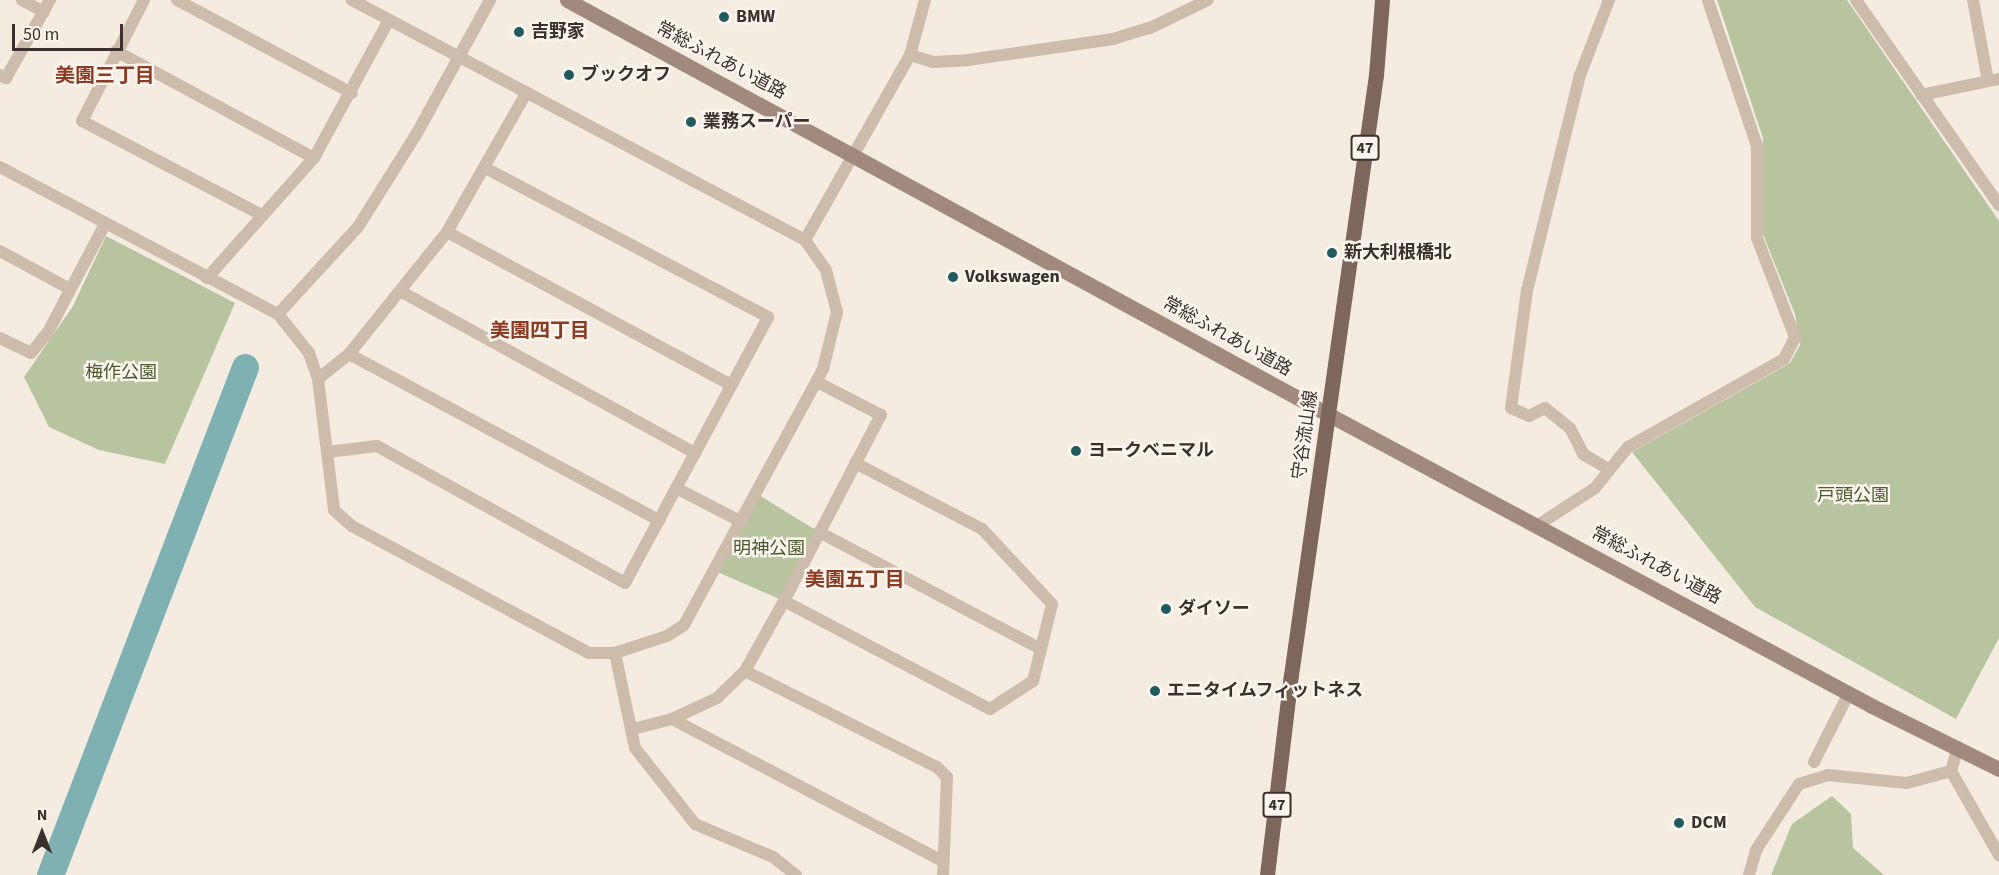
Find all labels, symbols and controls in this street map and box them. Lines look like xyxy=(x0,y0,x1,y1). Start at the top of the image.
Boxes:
place label: BMW xyxy=(736,6,775,28)
marker: BMW xyxy=(717,10,731,24)
scale bar xyxy=(15,12,126,50)
street label: 常総ふれあい道路 xyxy=(652,18,790,104)
place label: 吉野家 xyxy=(531,21,585,43)
text: 50 m xyxy=(23,22,59,47)
marker: 吉野家 xyxy=(512,25,526,39)
district label: 美園三丁目 xyxy=(55,64,155,88)
place label: ブックオフ xyxy=(581,64,671,86)
marker: ブックオフ xyxy=(562,68,576,82)
place label: 業務スーパー xyxy=(703,111,811,133)
marker: 業務スーパー xyxy=(684,115,698,129)
road number: 47 xyxy=(1350,135,1380,161)
place label: 新大利根橋北 xyxy=(1344,242,1452,264)
marker: 新大利根橋北 xyxy=(1325,246,1339,260)
place label: Volkswagen xyxy=(965,266,1060,288)
marker: Volkswagen xyxy=(946,270,960,284)
street label: 常総ふれあい道路 xyxy=(1159,293,1295,381)
district label: 美園四丁目 xyxy=(490,319,590,343)
park label: 梅作公園 xyxy=(85,362,157,384)
street label: 守谷流山線 xyxy=(1289,389,1323,481)
place label: ヨークベニマル xyxy=(1088,440,1214,462)
marker: ヨークベニマル xyxy=(1069,444,1083,458)
park label: 戸頭公園 xyxy=(1817,485,1889,507)
street label: 常総ふれあい道路 xyxy=(1587,523,1725,609)
park label: 明神公園 xyxy=(733,538,805,560)
district label: 美園五丁目 xyxy=(805,568,905,592)
place label: ダイソー xyxy=(1178,598,1250,620)
marker: ダイソー xyxy=(1159,602,1173,616)
place label: エニタイムフィットネス xyxy=(1167,680,1365,702)
marker: エニタイムフィットネス xyxy=(1148,684,1162,698)
road number: 47 xyxy=(1262,792,1292,818)
north arrow xyxy=(12,803,72,863)
text: N xyxy=(37,804,47,826)
place label: DCM xyxy=(1691,812,1727,834)
marker: DCM xyxy=(1672,816,1686,830)

